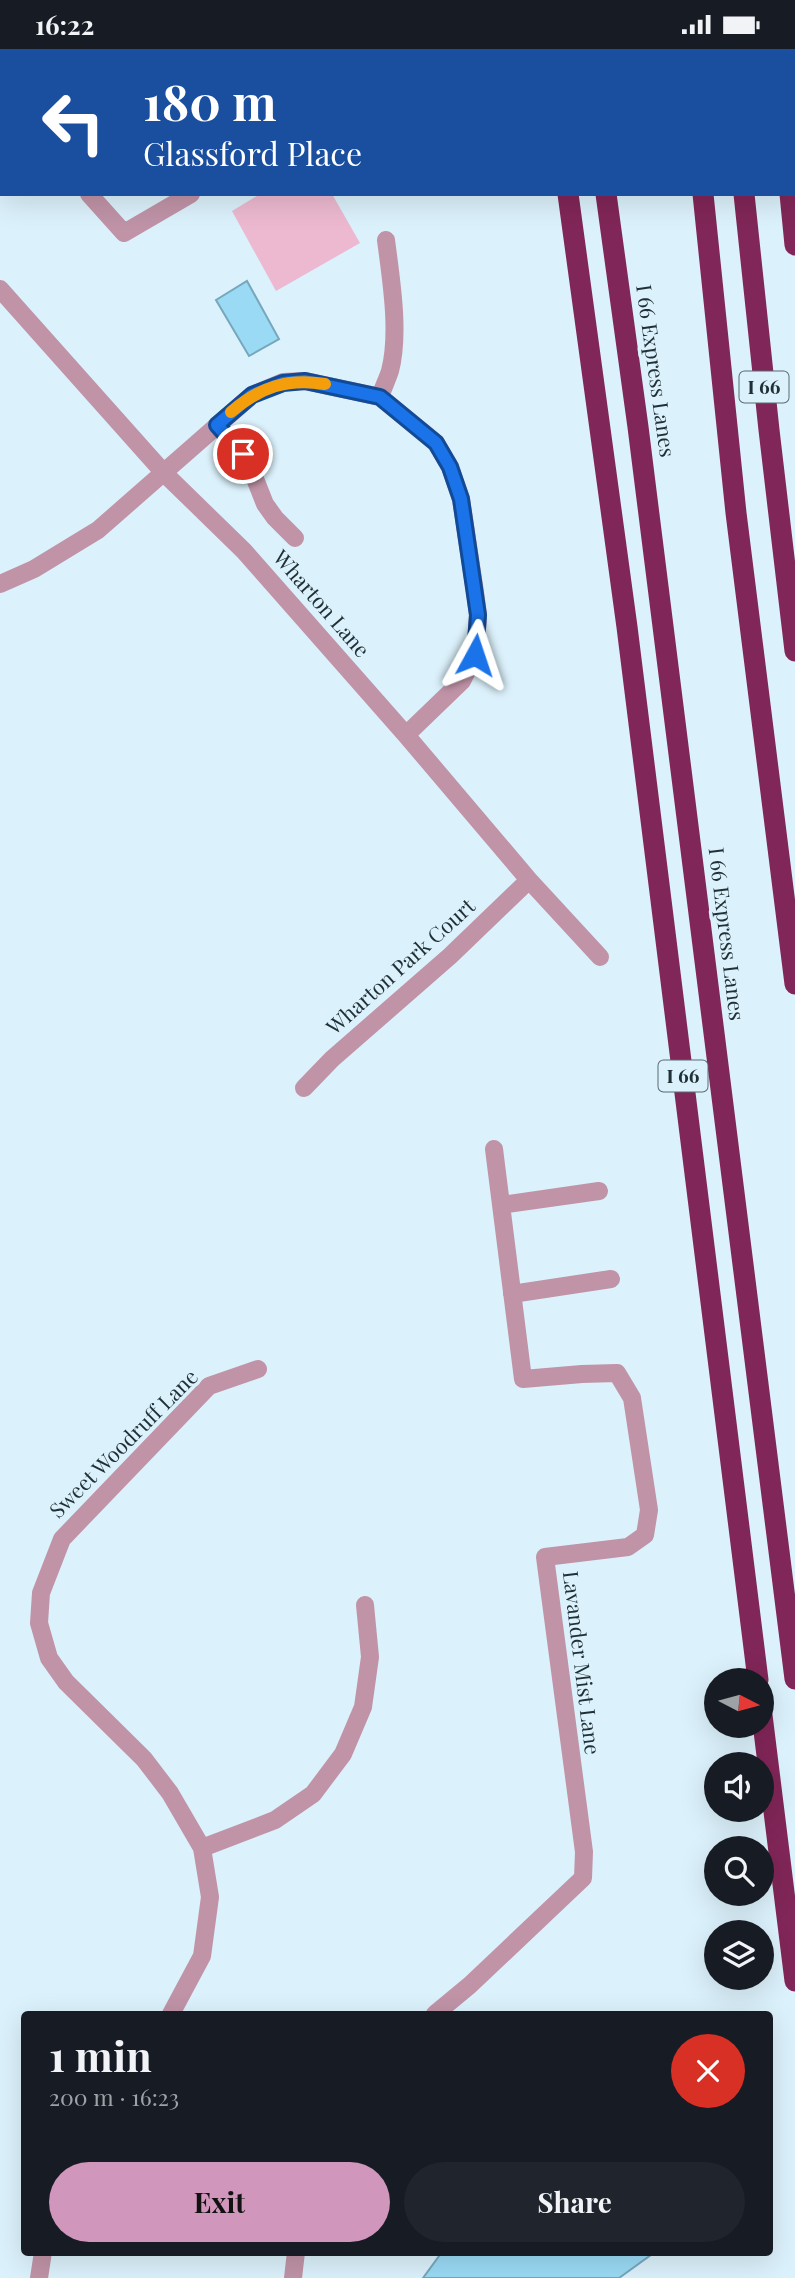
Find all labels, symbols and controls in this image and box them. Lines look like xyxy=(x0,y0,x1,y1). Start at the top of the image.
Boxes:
text: 16:22 xyxy=(35,7,94,42)
text: 180 m xyxy=(143,68,277,133)
icon: left xyxy=(28,77,119,168)
text: Glassford Place xyxy=(143,131,362,174)
street label: I 66 Express Lanes xyxy=(631,283,683,459)
road number: I 66 xyxy=(740,371,788,403)
pin xyxy=(213,424,273,484)
icon: arrive xyxy=(224,435,262,473)
street label: Wharton Lane xyxy=(267,542,377,662)
position arrow xyxy=(438,618,512,692)
street label: I 66 Express Lanes xyxy=(703,846,752,1022)
street label: Wharton Park Court xyxy=(319,891,480,1040)
road number: I 66 xyxy=(658,1061,708,1091)
street label: Sweet Woodruff Lane xyxy=(42,1362,203,1523)
street label: Lavander Mist Lane xyxy=(558,1569,608,1756)
north arrow xyxy=(704,1668,774,1738)
map controls xyxy=(704,1668,774,1990)
button: sound xyxy=(704,1752,774,1822)
button: search xyxy=(704,1836,774,1906)
button: layers xyxy=(704,1920,774,1990)
text: 1 min xyxy=(49,2027,152,2083)
button: close xyxy=(671,2034,745,2108)
text: 200 m · 16:23 xyxy=(49,2081,179,2112)
button: Exit xyxy=(49,2162,390,2242)
button: Share xyxy=(404,2162,745,2242)

